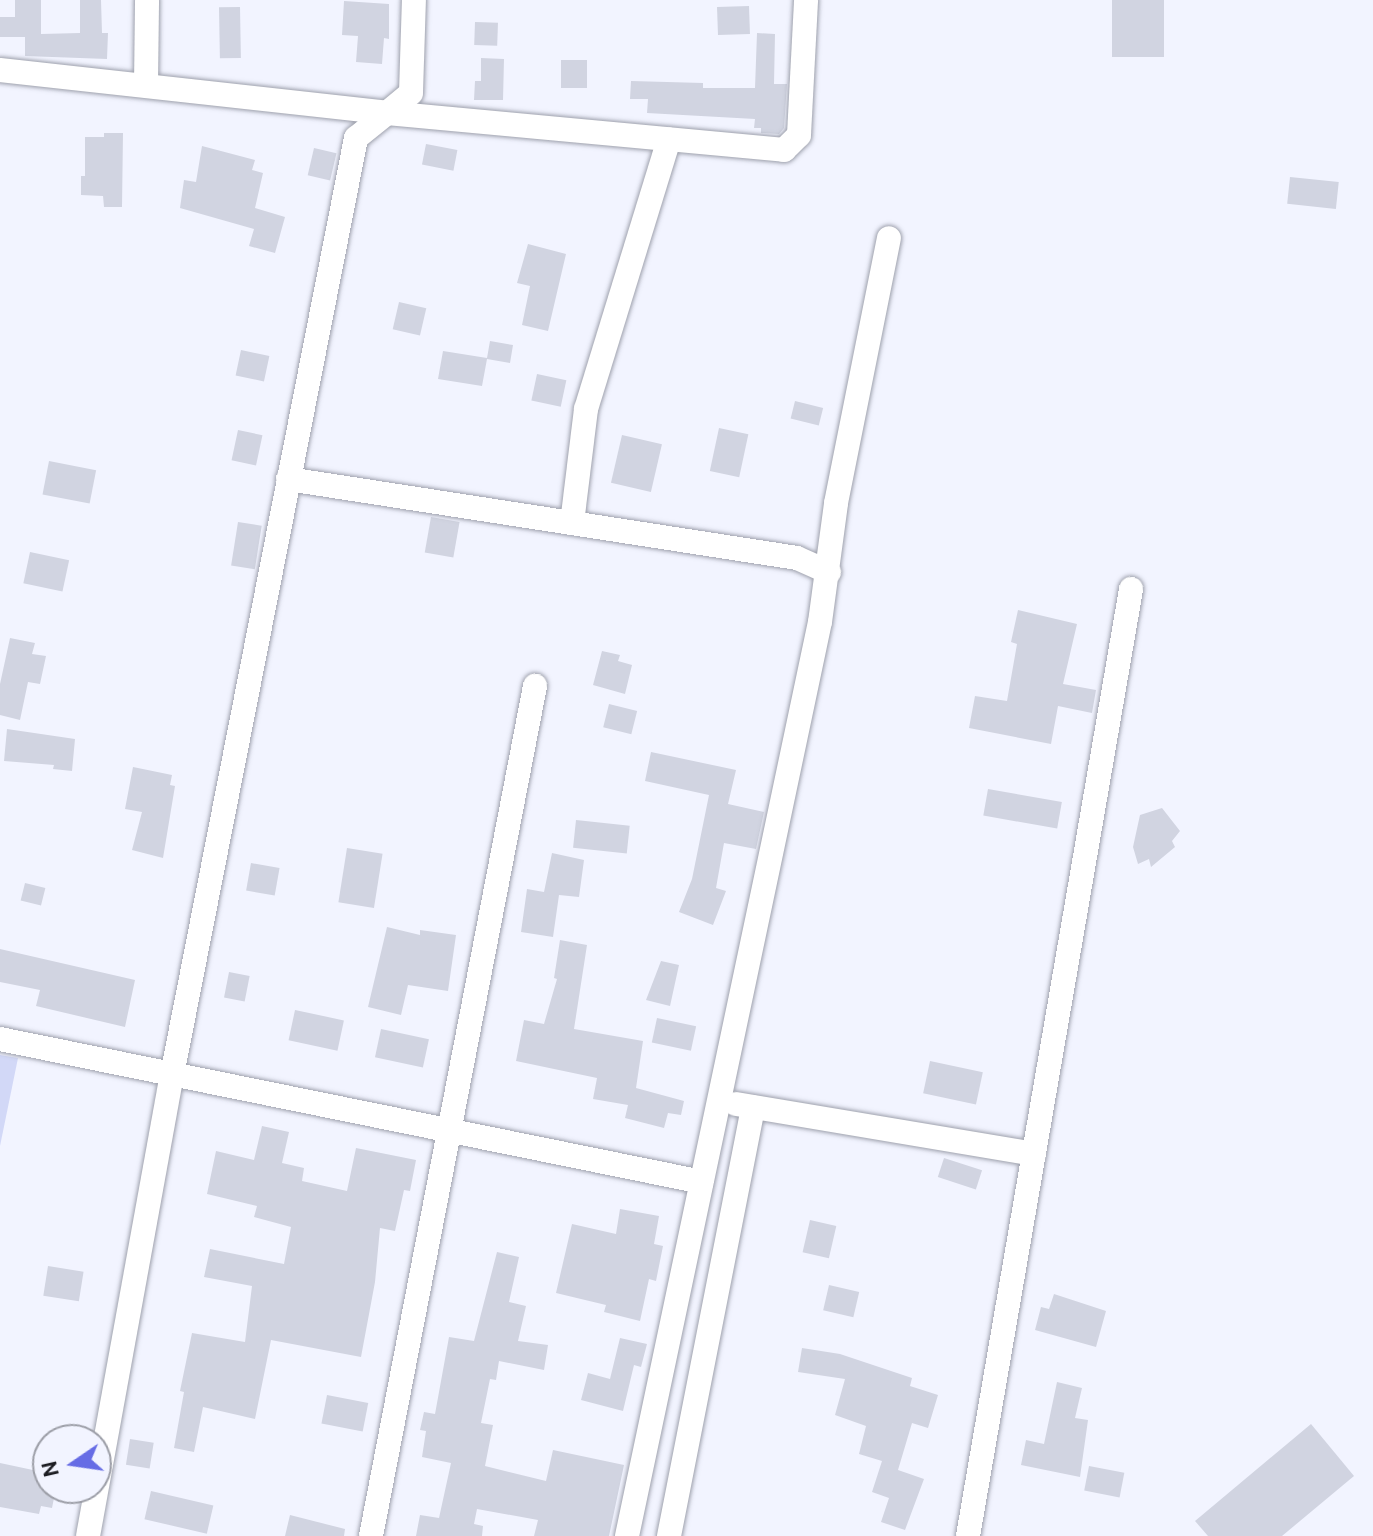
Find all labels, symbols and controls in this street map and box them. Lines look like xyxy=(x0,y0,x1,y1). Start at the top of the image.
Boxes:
north arrow xyxy=(32,1424,112,1504)
text: N xyxy=(35,1458,65,1480)

